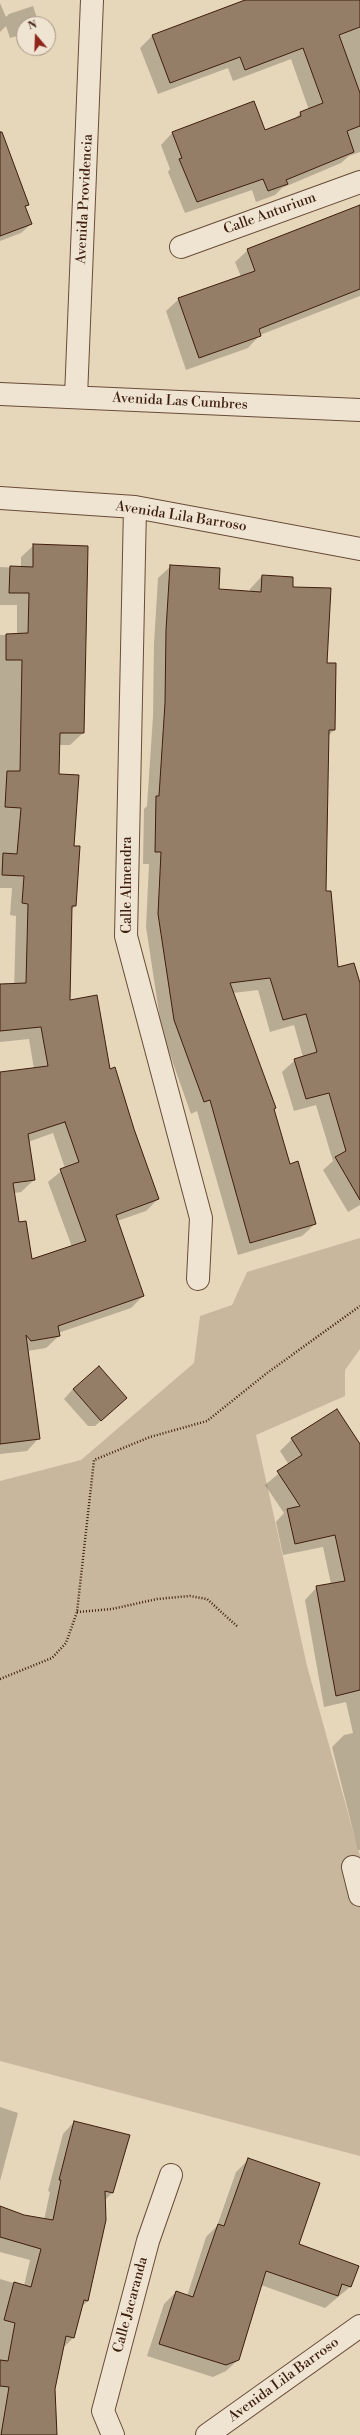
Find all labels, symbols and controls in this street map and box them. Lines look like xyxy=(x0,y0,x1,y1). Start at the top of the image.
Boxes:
north arrow xyxy=(16,16,56,56)
text: N xyxy=(26,18,39,34)
street label: Avenida Providencia xyxy=(73,133,97,265)
street label: Calle Anturium xyxy=(222,190,318,238)
street label: Avenida Las Cumbres xyxy=(112,390,248,414)
street label: Avenida Lila Barroso xyxy=(114,498,248,536)
street label: Calle Almendra xyxy=(120,836,136,934)
street label: Calle Jacaranda xyxy=(110,2255,152,2355)
street label: Avenida Lila Barroso xyxy=(225,2334,343,2426)

